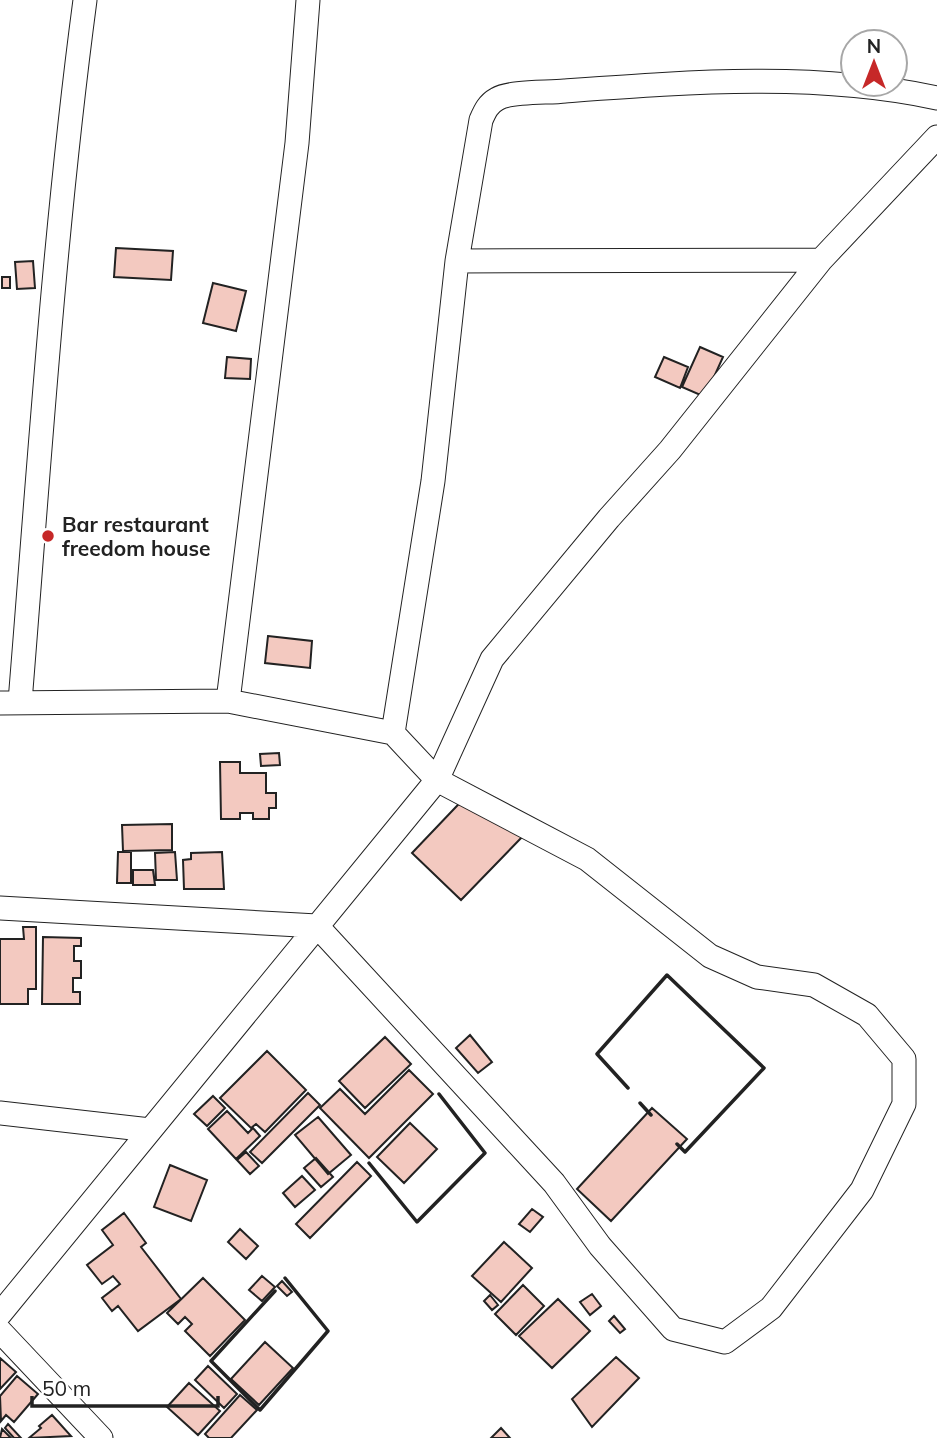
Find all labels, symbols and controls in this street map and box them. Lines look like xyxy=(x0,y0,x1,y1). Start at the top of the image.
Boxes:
north arrow xyxy=(839,28,909,98)
text: N xyxy=(867,34,881,58)
place label: Bar restaurant freedom house xyxy=(62,511,211,561)
marker: Bar restaurant freedom house xyxy=(40,528,56,544)
scale bar xyxy=(32,1364,217,1408)
text: 50 m xyxy=(42,1375,91,1401)

